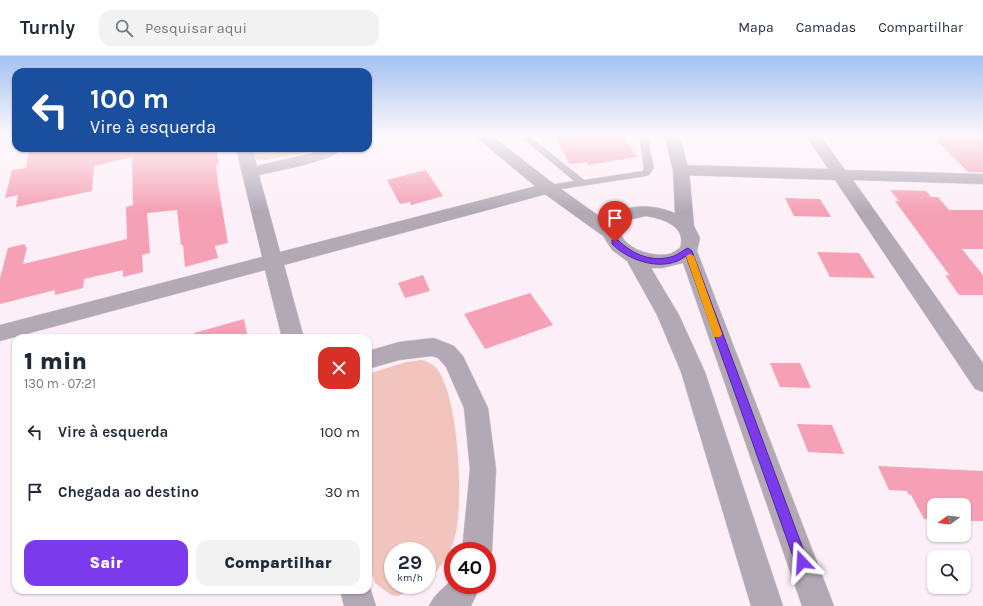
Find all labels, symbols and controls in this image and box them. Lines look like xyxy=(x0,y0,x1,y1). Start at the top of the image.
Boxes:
search box xyxy=(99,10,379,46)
text: Turnly xyxy=(20,17,75,39)
icon: search xyxy=(113,17,135,39)
text: Pesquisar aqui xyxy=(145,19,247,37)
text: Mapa xyxy=(738,19,774,36)
text: Camadas xyxy=(796,19,856,36)
text: Compartilhar xyxy=(878,19,963,36)
text: 100 m xyxy=(90,82,169,115)
icon: left xyxy=(24,84,76,136)
text: Vire à esquerda xyxy=(90,116,216,138)
pin xyxy=(598,201,632,242)
icon: arrive xyxy=(604,207,626,229)
text: 1 min xyxy=(24,347,87,375)
button: close xyxy=(318,347,360,389)
text: 130 m · 07:21 xyxy=(24,376,96,391)
icon: left xyxy=(24,421,46,443)
text: Vire à esquerda xyxy=(58,423,168,441)
text: 100 m xyxy=(320,423,360,441)
icon: arrive xyxy=(24,481,46,503)
text: Chegada ao destino xyxy=(58,483,199,501)
text: 30 m xyxy=(325,483,360,501)
north arrow xyxy=(927,498,971,542)
map controls xyxy=(927,498,971,594)
button: Sair xyxy=(24,540,188,586)
button: Compartilhar xyxy=(196,540,360,586)
position arrow xyxy=(781,541,823,583)
speed limit sign: 40 xyxy=(444,542,496,594)
button: search xyxy=(927,550,971,594)
text: 29 xyxy=(398,551,422,574)
text: km/h xyxy=(397,572,423,584)

